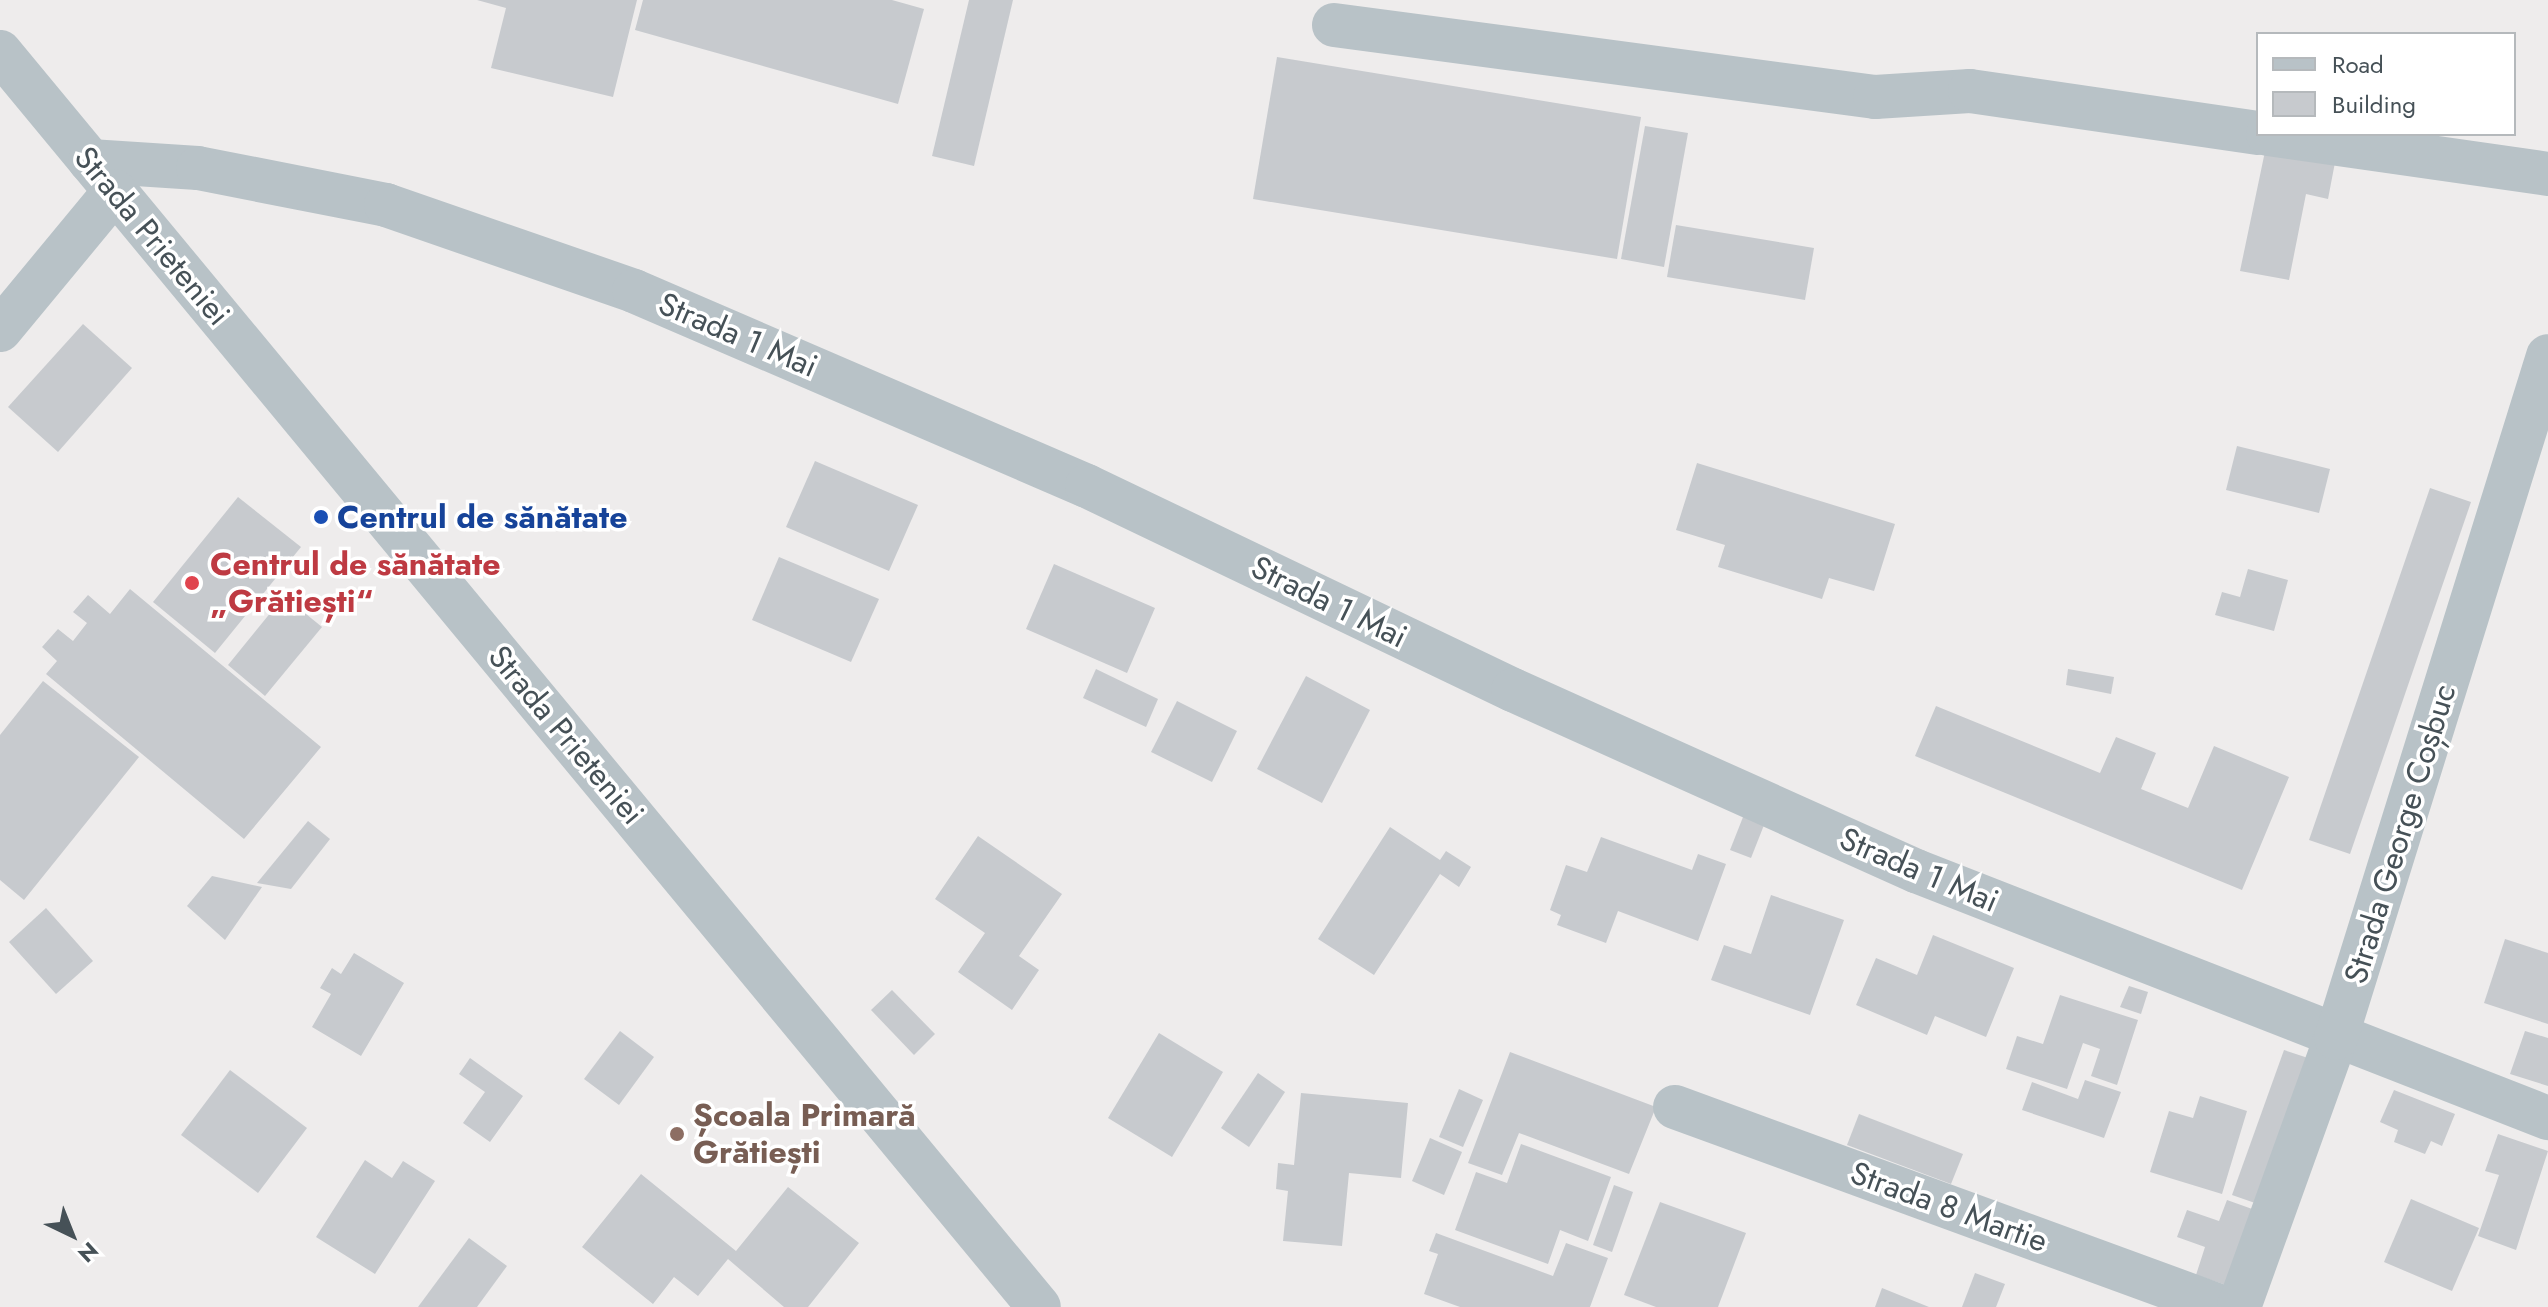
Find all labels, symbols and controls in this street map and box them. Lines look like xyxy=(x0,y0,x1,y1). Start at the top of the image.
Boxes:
legend xyxy=(2256,32,2516,136)
text: Road xyxy=(2332,47,2384,82)
text: Building xyxy=(2332,87,2416,122)
street label: Strada Prieteniei xyxy=(66,139,238,333)
street label: Strada 1 Mai xyxy=(653,284,823,386)
place label: Centrul de sănătate xyxy=(337,498,628,536)
marker: Centrul de sănătate xyxy=(312,508,330,526)
place label: Centrul de sănătate „Grătiești“ xyxy=(210,546,501,621)
street label: Strada 1 Mai xyxy=(1245,548,1413,656)
marker: Centrul de sănătate „Grătiești“ xyxy=(181,572,203,594)
street label: Strada Prieteniei xyxy=(480,638,652,832)
street label: Strada George Coșbuc xyxy=(2336,680,2464,988)
street label: Strada 1 Mai xyxy=(1834,819,2004,921)
place label: Școala Primară Grătiești xyxy=(693,1097,916,1172)
marker: Școala Primară Grătiești xyxy=(668,1125,686,1143)
street label: Strada 8 Martie xyxy=(1845,1154,2053,1260)
north arrow xyxy=(32,1195,112,1275)
text: N xyxy=(71,1235,106,1270)

